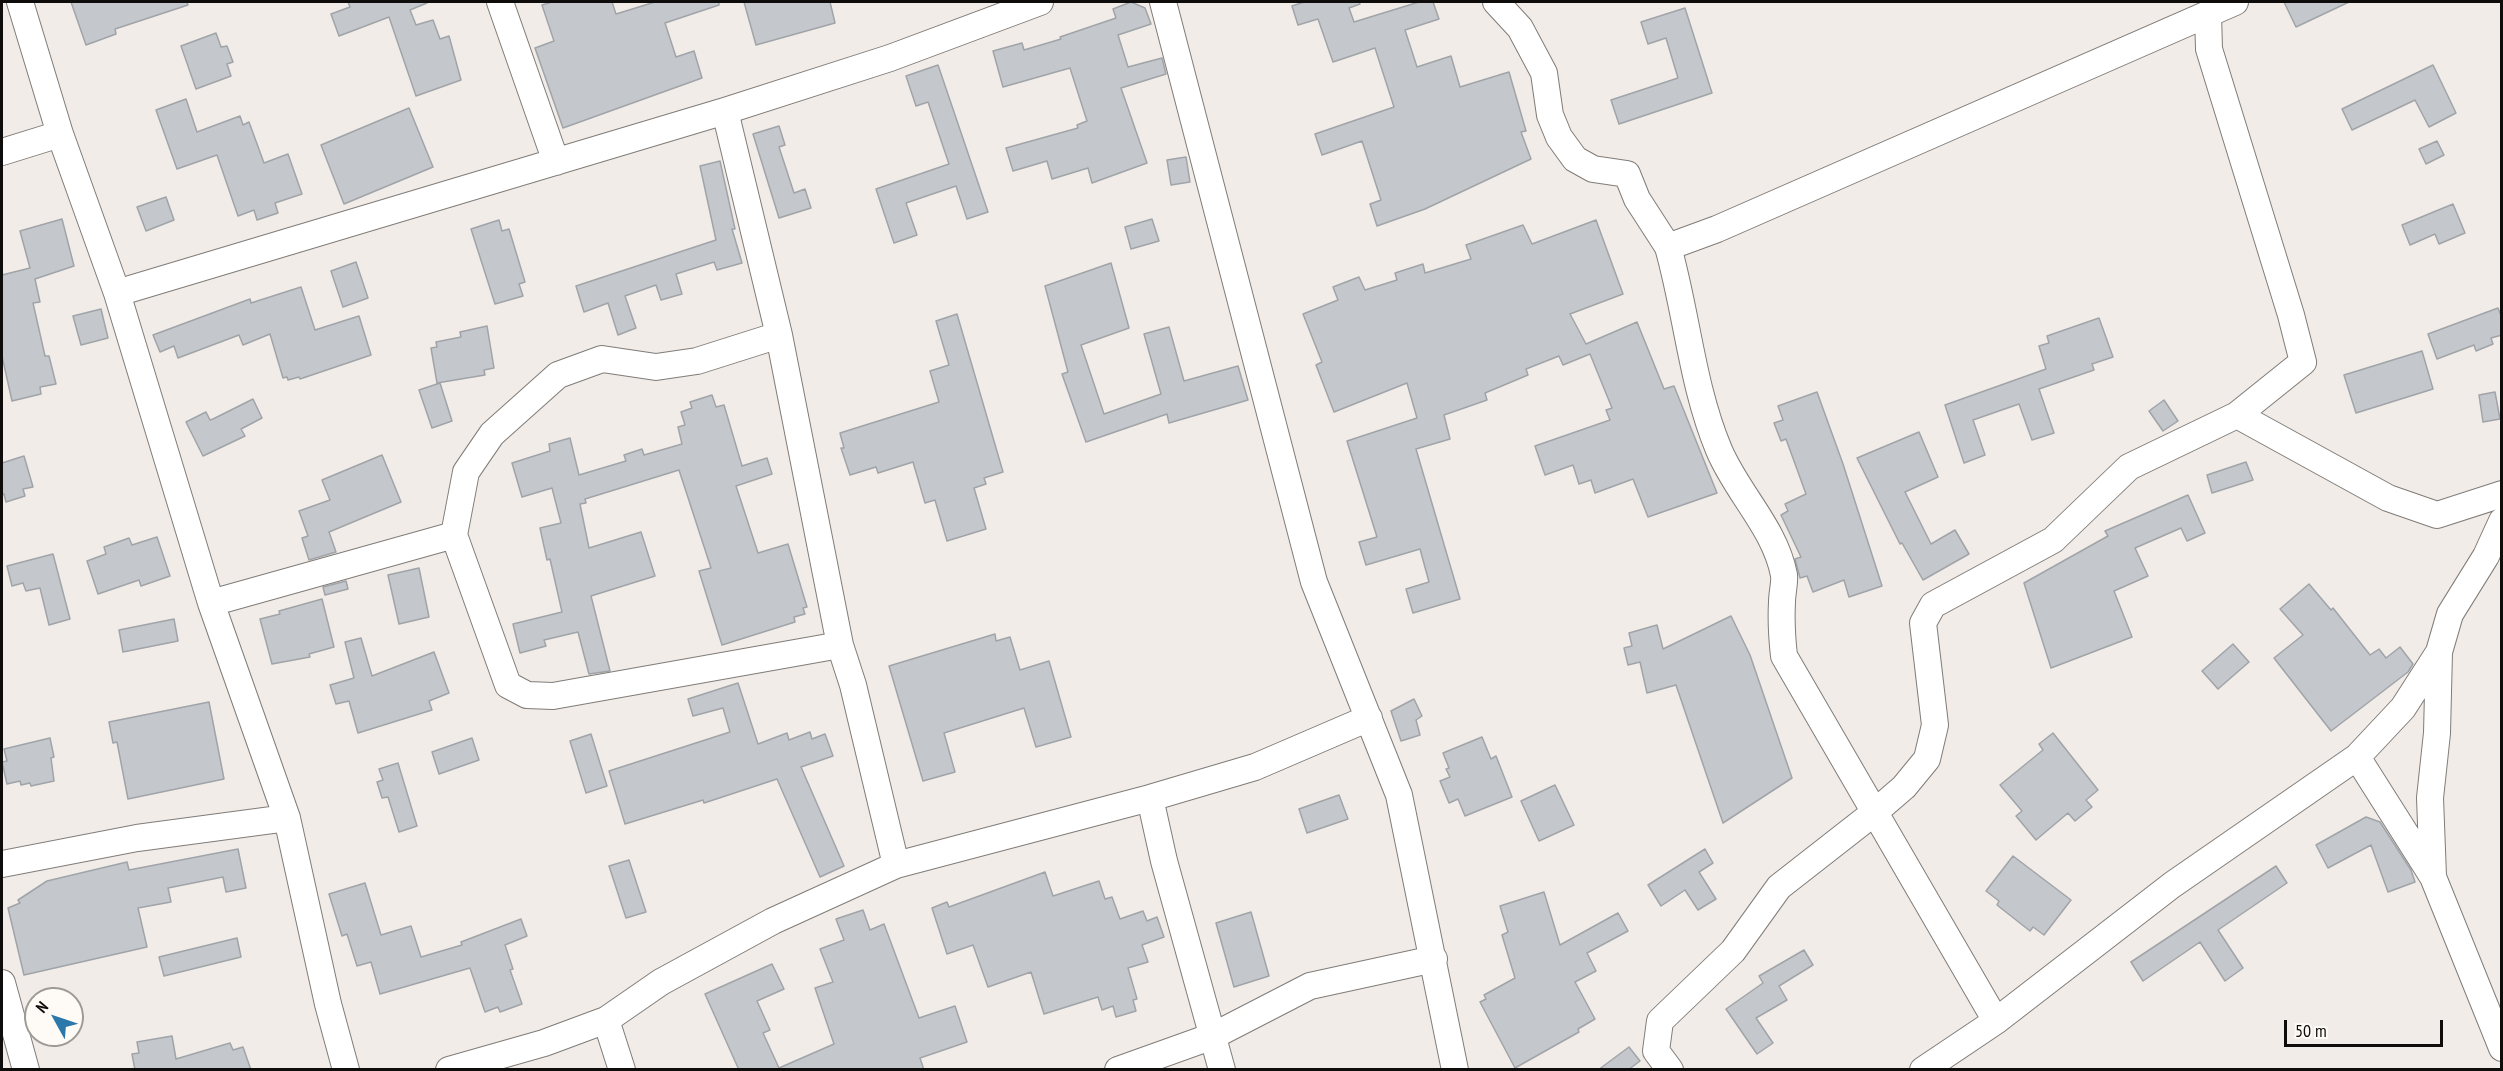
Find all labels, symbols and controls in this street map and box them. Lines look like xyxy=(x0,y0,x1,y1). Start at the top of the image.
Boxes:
north arrow xyxy=(24,987,84,1047)
text: N xyxy=(31,997,52,1016)
scale bar xyxy=(2287,1008,2446,1046)
text: 50 m xyxy=(2295,1019,2327,1042)

